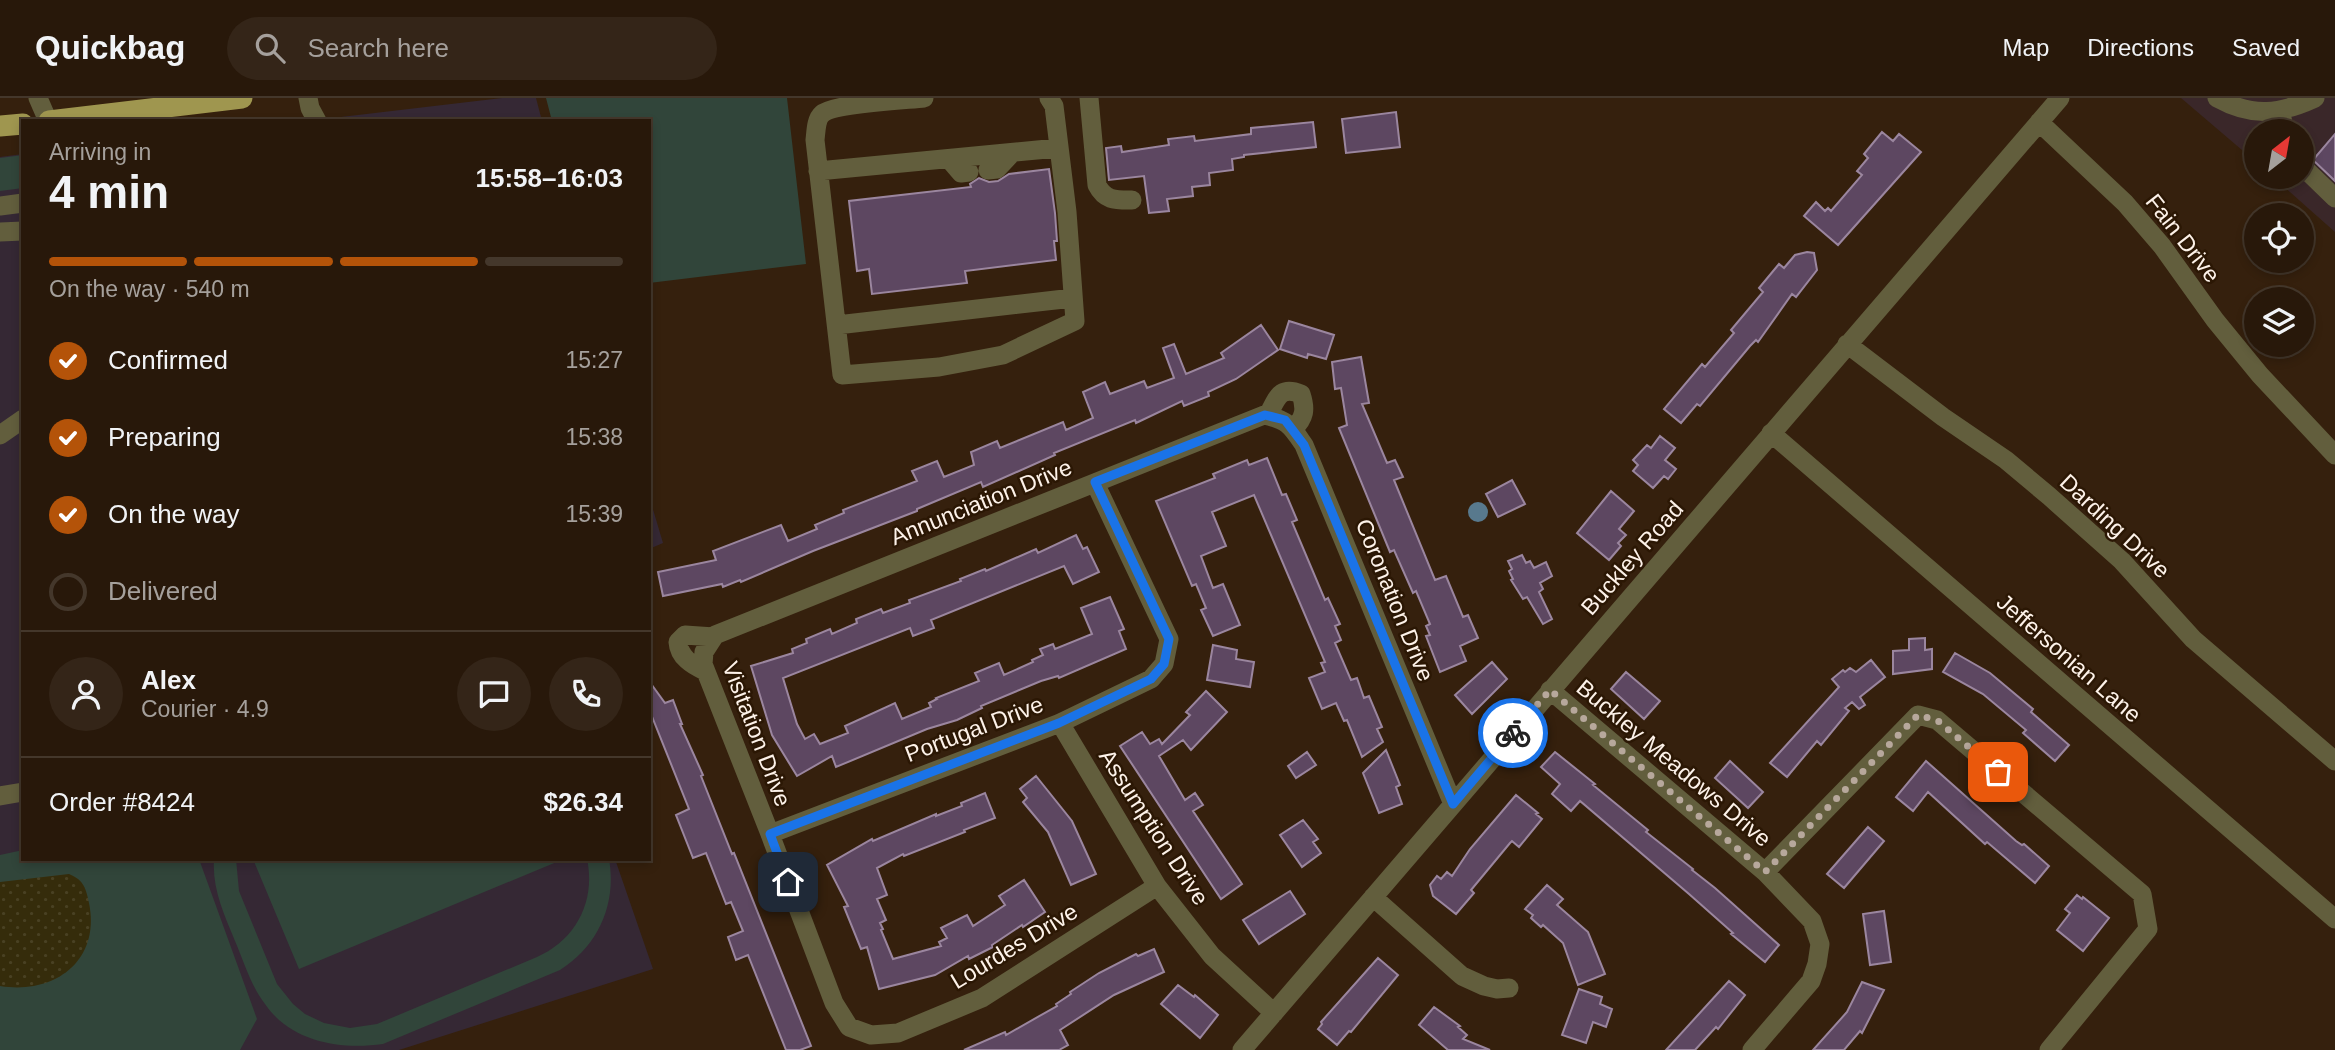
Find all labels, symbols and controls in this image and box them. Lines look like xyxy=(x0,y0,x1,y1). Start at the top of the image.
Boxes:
search box xyxy=(227,17,717,80)
text: Quickbag xyxy=(35,29,185,66)
icon: search xyxy=(251,29,289,67)
text: Search here xyxy=(307,33,449,63)
text: Map xyxy=(2003,34,2049,61)
text: Directions xyxy=(2087,34,2194,61)
text: Saved xyxy=(2232,34,2300,61)
north arrow xyxy=(2244,119,2314,189)
map controls xyxy=(2244,119,2314,357)
text: Arriving in xyxy=(49,139,151,165)
text: 15:58–16:03 xyxy=(476,163,623,193)
text: 4 min xyxy=(49,166,169,218)
street label: Fain Drive xyxy=(2140,189,2226,287)
button: locate xyxy=(2244,203,2314,273)
text: On the way · 540 m xyxy=(49,276,250,302)
button: layers xyxy=(2244,287,2314,357)
icon: check xyxy=(49,342,87,380)
text: Confirmed xyxy=(108,345,228,375)
text: 15:27 xyxy=(565,347,623,373)
icon: check xyxy=(49,419,87,457)
text: Preparing xyxy=(108,422,221,452)
text: 15:38 xyxy=(565,424,623,450)
street label: Annunciation Drive xyxy=(887,454,1075,550)
street label: Darding Drive xyxy=(2055,469,2175,583)
icon: check xyxy=(49,496,87,534)
street label: Buckley Road xyxy=(1576,496,1688,620)
text: On the way xyxy=(108,499,240,529)
text: 15:39 xyxy=(565,501,623,527)
street label: Coronation Drive xyxy=(1351,515,1439,685)
text: Delivered xyxy=(108,576,218,606)
street label: Jeffersonian Lane xyxy=(1992,588,2146,728)
button: person xyxy=(49,657,123,731)
button: chat xyxy=(457,657,531,731)
button: phone xyxy=(549,657,623,731)
street label: Visitation Drive xyxy=(717,658,797,810)
text: Alex xyxy=(141,665,196,695)
street label: Buckley Meadows Drive xyxy=(1572,674,1776,852)
street label: Portugal Drive xyxy=(901,691,1047,767)
text: Courier · 4.9 xyxy=(141,696,269,722)
courier xyxy=(1478,698,1548,768)
icon: bike xyxy=(1494,714,1532,752)
pin xyxy=(1968,742,2028,802)
street label: Assumption Drive xyxy=(1094,744,1214,910)
icon: bag xyxy=(1979,753,2017,791)
text: Order #8424 xyxy=(49,787,195,817)
text: $26.34 xyxy=(543,787,623,817)
pin xyxy=(758,852,818,912)
icon: home xyxy=(769,863,807,901)
street label: Lourdes Drive xyxy=(946,898,1082,994)

